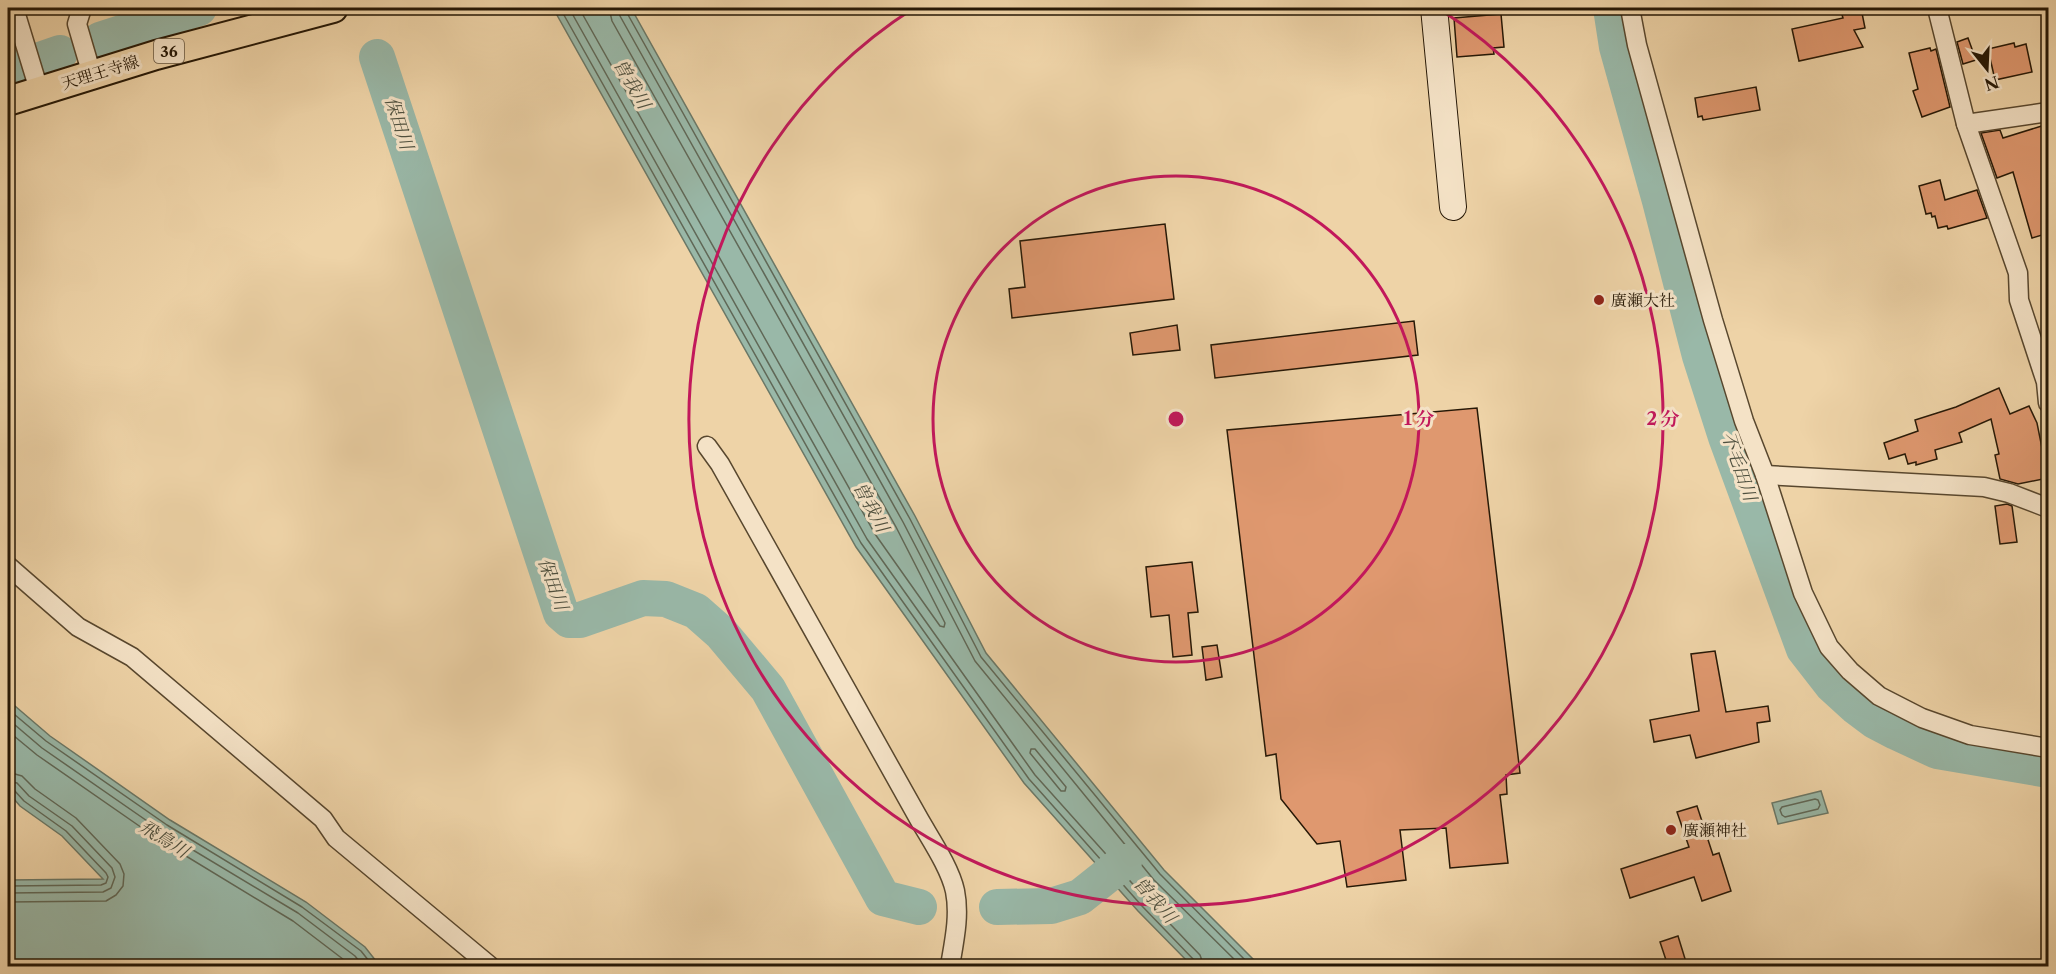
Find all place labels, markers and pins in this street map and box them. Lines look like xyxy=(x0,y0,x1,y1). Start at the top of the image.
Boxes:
place label: 廣瀬大社 xyxy=(1611,290,1675,310)
marker: 廣瀬大社 xyxy=(1592,293,1606,307)
centre of rings xyxy=(1166,409,1186,429)
place label: 廣瀬神社 xyxy=(1683,820,1747,840)
marker: 廣瀬神社 xyxy=(1664,823,1678,837)

